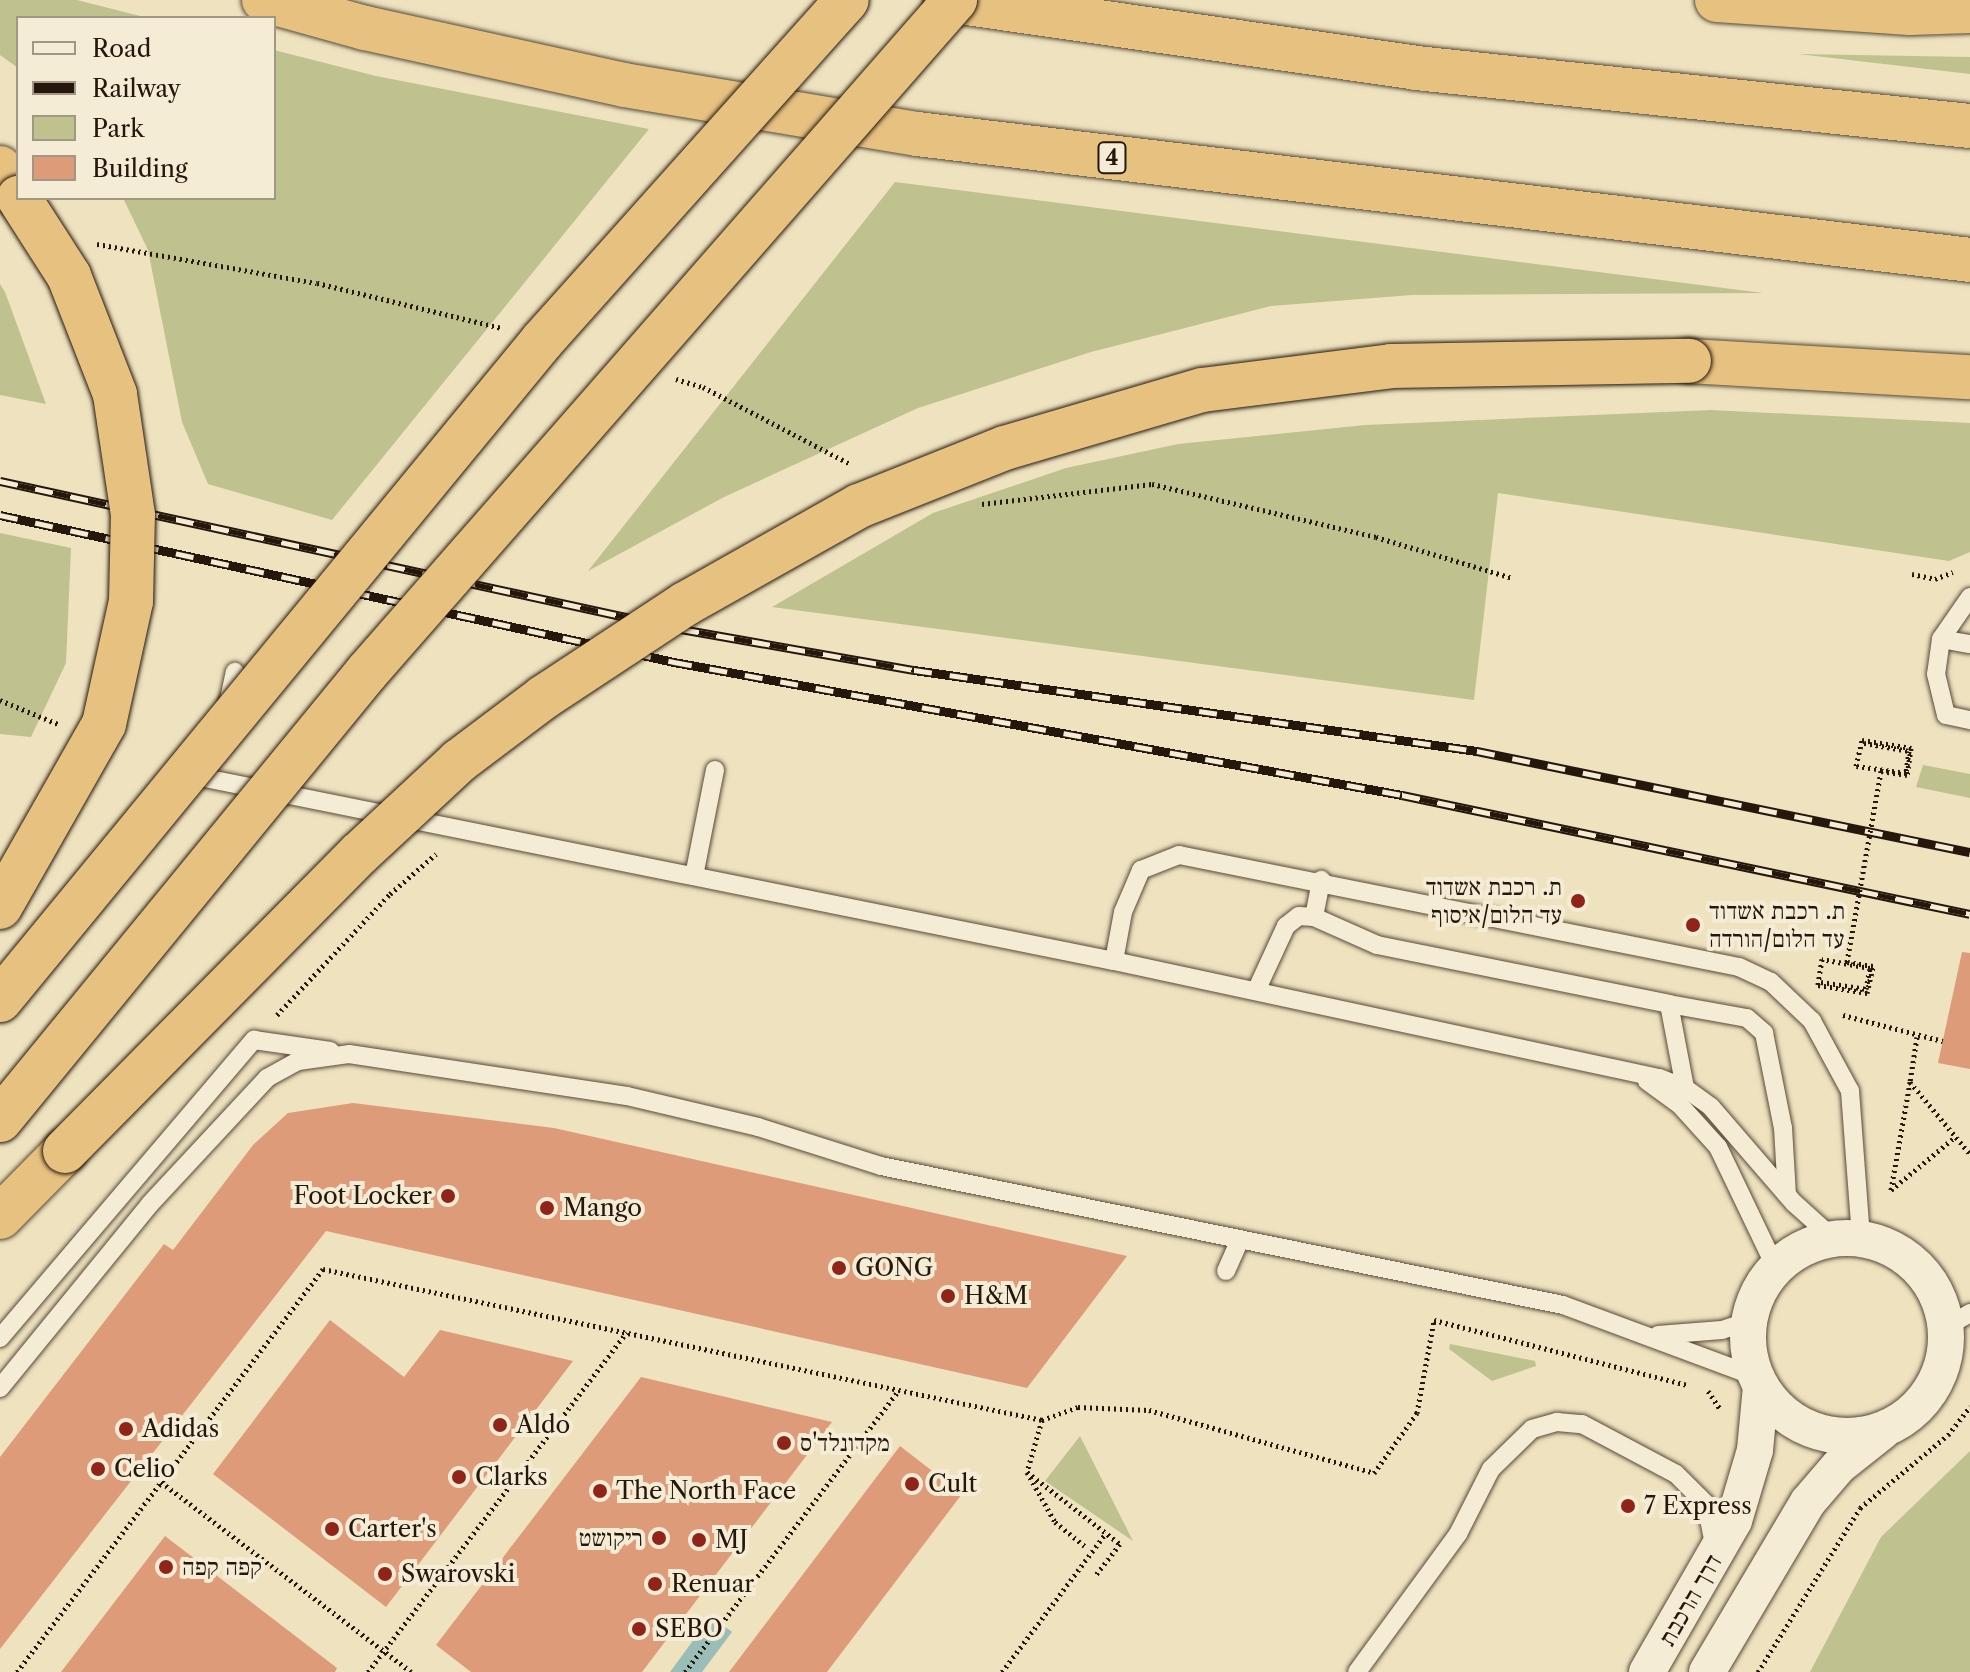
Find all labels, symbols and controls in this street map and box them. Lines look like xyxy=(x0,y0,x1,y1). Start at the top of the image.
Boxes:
legend xyxy=(16,16,276,200)
text: Road xyxy=(92,34,151,63)
text: Railway xyxy=(92,74,181,103)
text: Park xyxy=(92,114,144,143)
road number: 4 xyxy=(1096,140,1128,176)
text: Building xyxy=(92,154,188,183)
place label: ת. רכבת אשדוד עד הלום/איסוף xyxy=(1426,873,1562,929)
marker: ת. רכבת אשדוד עד הלום/איסוף xyxy=(1569,892,1587,910)
place label: ת. רכבת אשדוד עד הלום/הורדה xyxy=(1709,897,1845,953)
marker: ת. רכבת אשדוד עד הלום/הורדה xyxy=(1684,916,1702,934)
place label: Foot Locker xyxy=(294,1182,432,1210)
marker: Foot Locker xyxy=(439,1187,457,1205)
place label: Mango xyxy=(563,1194,642,1222)
marker: Mango xyxy=(538,1199,556,1217)
place label: GONG xyxy=(855,1254,933,1282)
marker: GONG xyxy=(830,1259,848,1277)
place label: H&M xyxy=(964,1282,1028,1310)
marker: H&M xyxy=(939,1287,957,1305)
place label: Aldo xyxy=(516,1411,570,1439)
place label: Adidas xyxy=(142,1415,219,1443)
marker: Aldo xyxy=(491,1416,509,1434)
marker: Adidas xyxy=(117,1420,135,1438)
place label: מקדונלד'ס xyxy=(800,1429,890,1457)
marker: מקדונלד'ס xyxy=(775,1434,793,1452)
place label: Celio xyxy=(114,1455,175,1483)
marker: Celio xyxy=(89,1460,107,1478)
place label: Clarks xyxy=(475,1463,548,1491)
marker: Clarks xyxy=(450,1468,468,1486)
place label: Cult xyxy=(928,1470,977,1498)
marker: Cult xyxy=(903,1475,921,1493)
place label: The North Face xyxy=(616,1477,796,1505)
marker: The North Face xyxy=(591,1482,609,1500)
place label: 7 Express xyxy=(1644,1492,1752,1520)
marker: 7 Express xyxy=(1619,1497,1637,1515)
place label: Carter's xyxy=(348,1515,437,1543)
marker: Carter's xyxy=(323,1520,341,1538)
place label: ריקושט xyxy=(579,1524,643,1552)
place label: MJ xyxy=(715,1526,748,1554)
marker: ריקושט xyxy=(650,1529,668,1547)
marker: MJ xyxy=(690,1531,708,1549)
street label: דרך הרכבת xyxy=(1652,1549,1728,1651)
place label: קפה קפה xyxy=(182,1553,262,1581)
marker: קפה קפה xyxy=(157,1558,175,1576)
place label: Swarovski xyxy=(401,1560,515,1588)
marker: Swarovski xyxy=(376,1565,394,1583)
place label: Renuar xyxy=(671,1570,754,1598)
marker: Renuar xyxy=(646,1575,664,1593)
place label: SEBO xyxy=(655,1615,723,1643)
marker: SEBO xyxy=(630,1620,648,1638)

